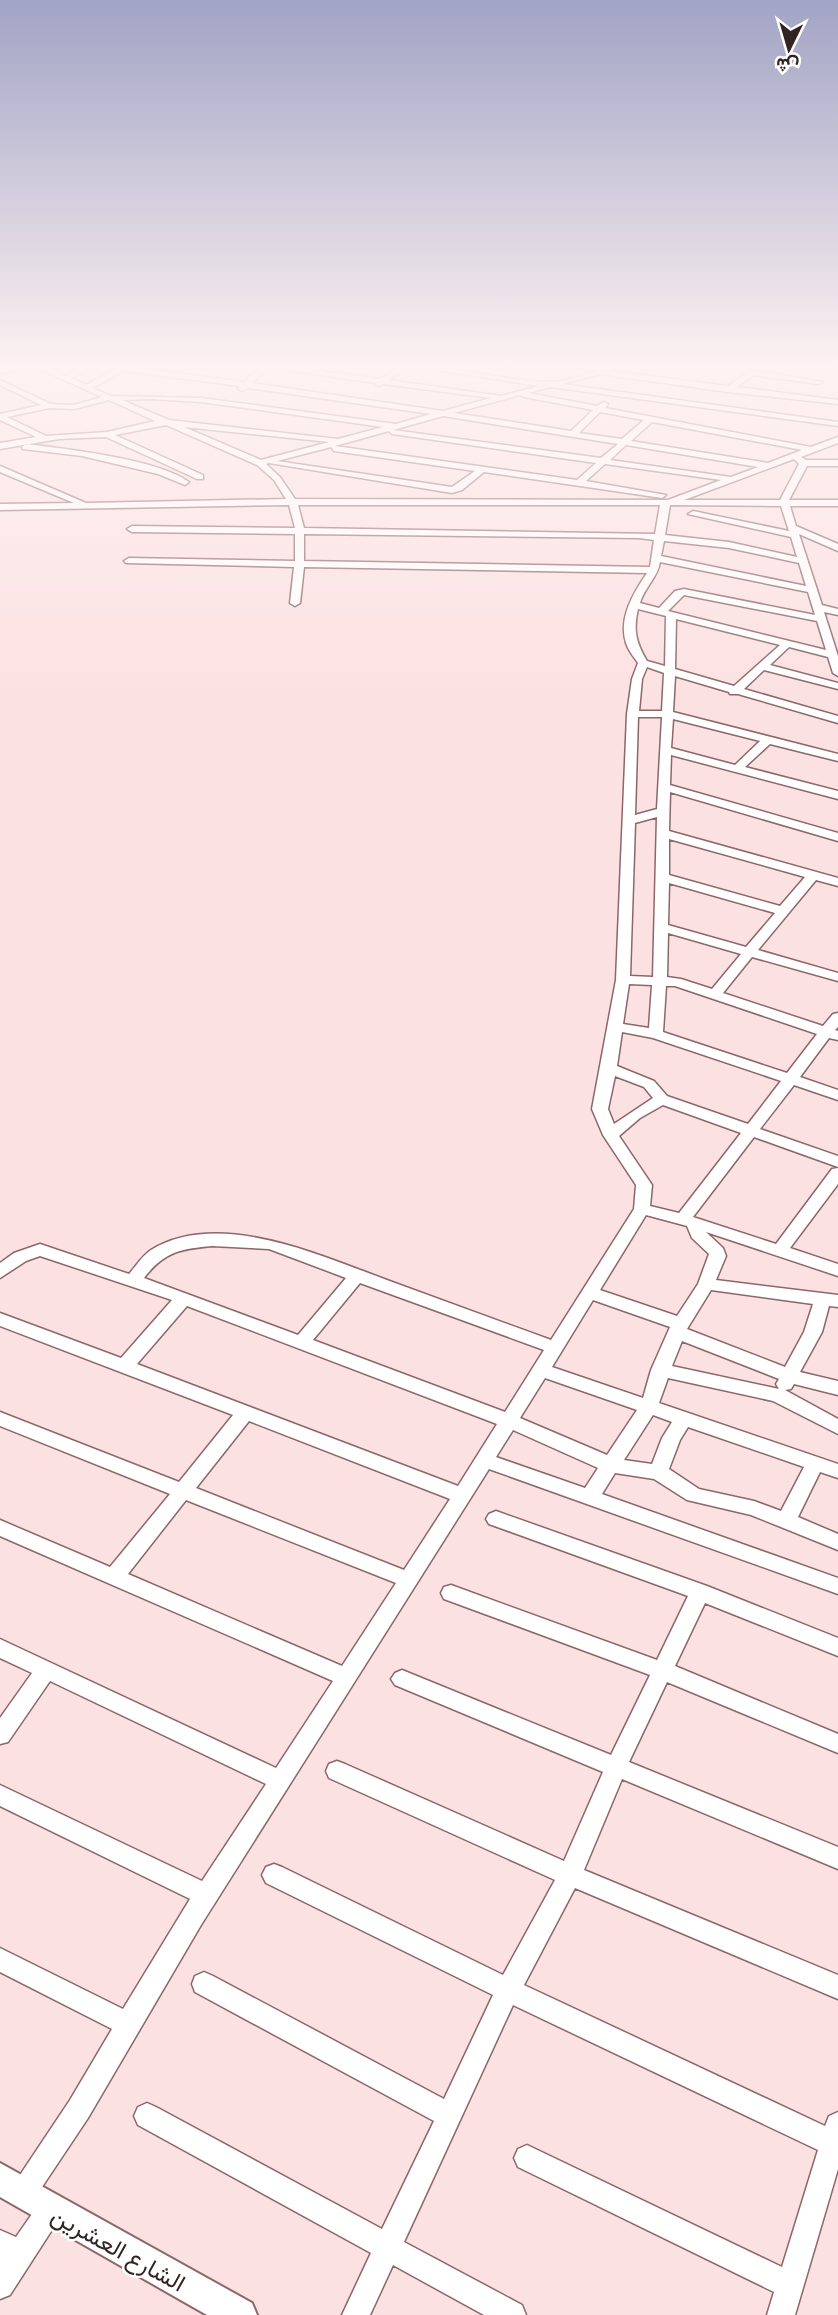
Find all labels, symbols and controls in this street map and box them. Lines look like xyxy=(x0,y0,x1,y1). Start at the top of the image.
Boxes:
north arrow xyxy=(754,14,824,84)
text: ش xyxy=(775,53,800,79)
street label: الشارع العشرين xyxy=(45,2199,191,2299)

